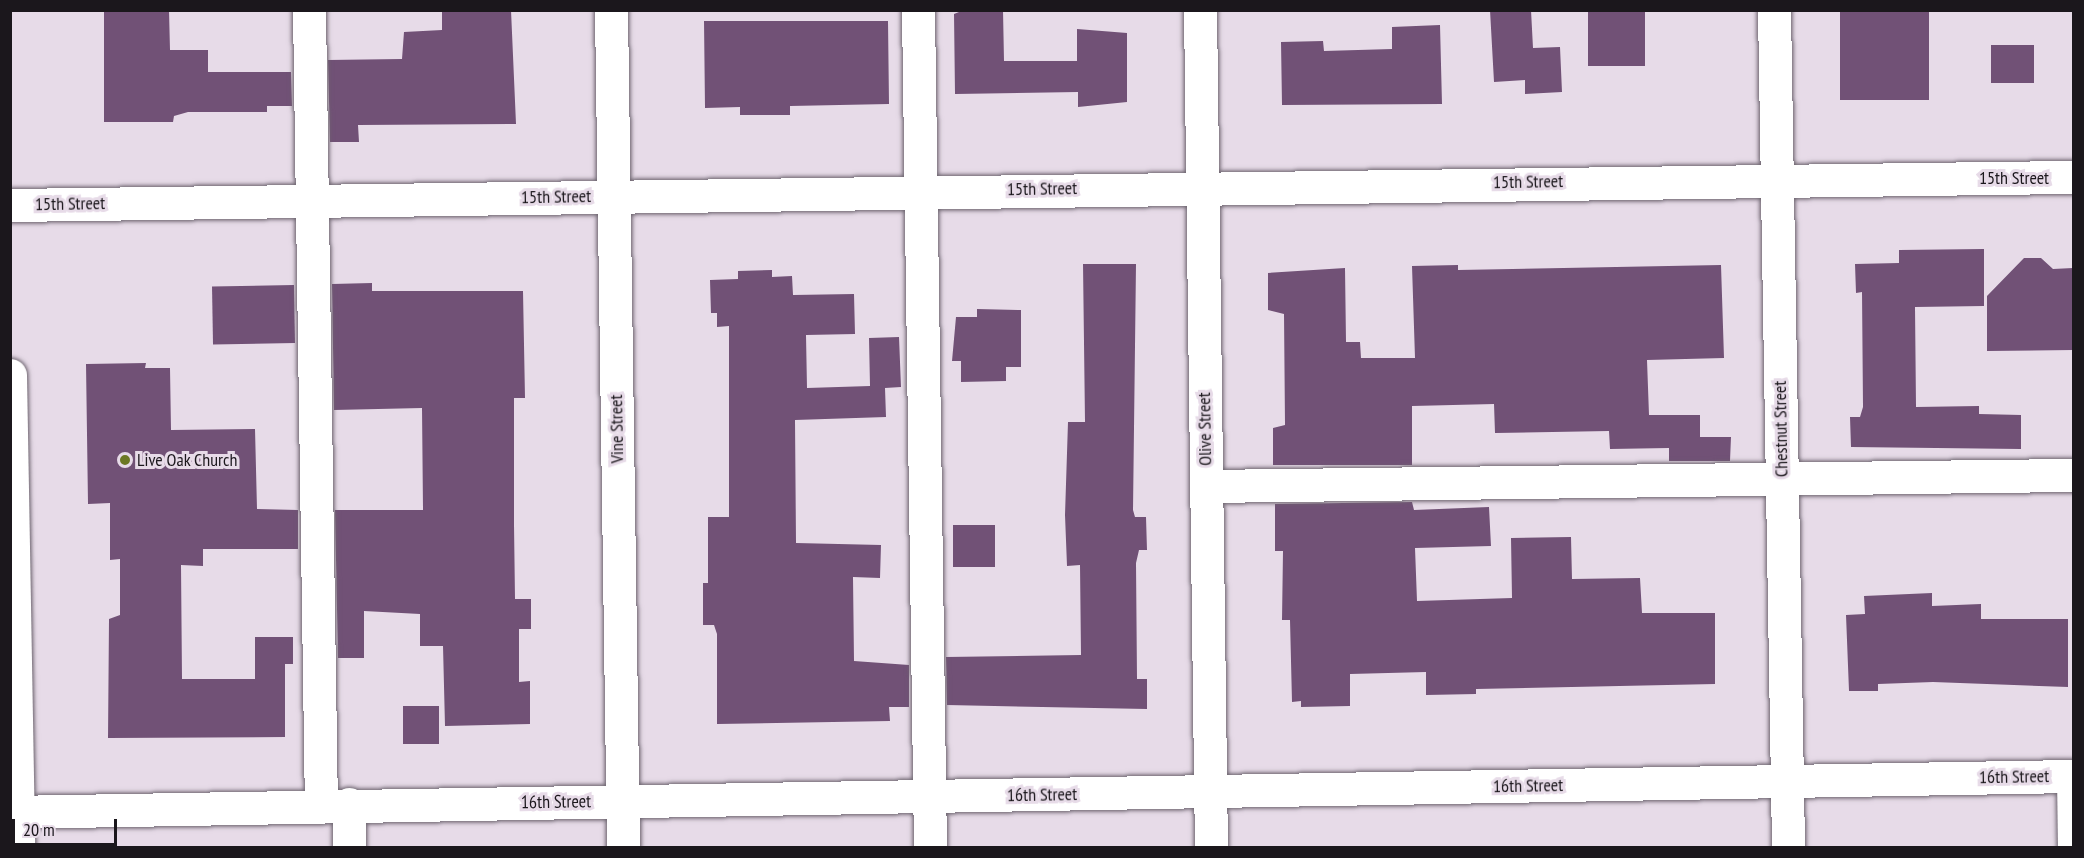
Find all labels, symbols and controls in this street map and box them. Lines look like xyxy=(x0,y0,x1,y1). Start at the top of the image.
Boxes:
street label: 15th Street xyxy=(1979,167,2049,189)
street label: 15th Street xyxy=(1493,171,1563,193)
street label: 15th Street xyxy=(1007,178,1077,200)
street label: 15th Street xyxy=(521,186,591,208)
street label: 15th Street xyxy=(35,193,105,215)
street label: Chestnut Street xyxy=(1769,381,1793,477)
street label: Olive Street xyxy=(1194,392,1216,466)
street label: Vine Street xyxy=(606,394,628,464)
place label: Live Oak Church xyxy=(137,449,238,471)
marker: Live Oak Church xyxy=(118,453,132,467)
street label: 16th Street xyxy=(1979,766,2049,788)
street label: 16th Street xyxy=(1493,775,1563,797)
street label: 16th Street xyxy=(1007,784,1077,806)
street label: 16th Street xyxy=(521,791,591,813)
scale bar xyxy=(15,807,120,845)
text: 20 m xyxy=(23,818,55,841)

